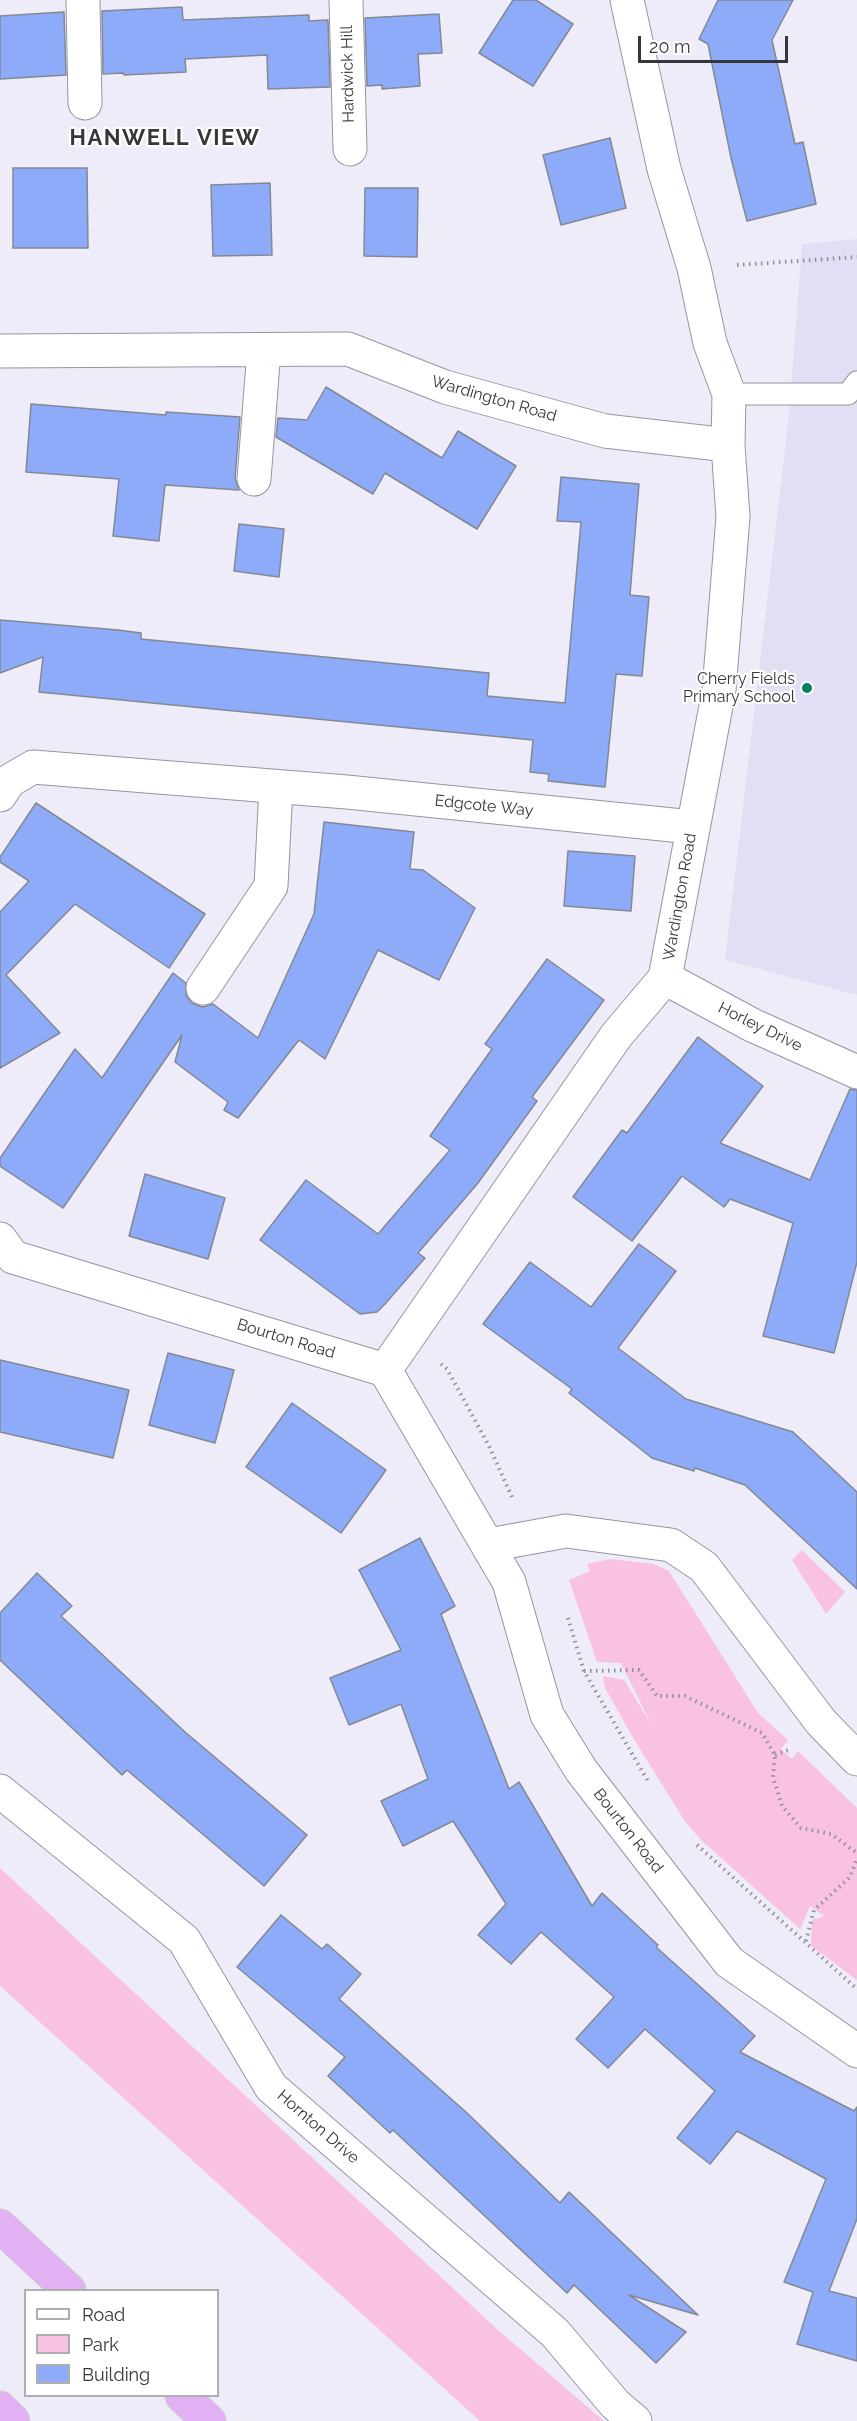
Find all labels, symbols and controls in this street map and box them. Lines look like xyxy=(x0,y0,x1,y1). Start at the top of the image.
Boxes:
scale bar xyxy=(641,24,791,62)
street label: Hardwick Hill xyxy=(338,25,358,123)
text: 20 m xyxy=(649,36,691,57)
district label: HANWELL VIEW xyxy=(70,125,260,151)
street label: Wardington Road xyxy=(429,372,559,426)
place label: Cherry Fields Primary School xyxy=(683,669,795,707)
marker: Cherry Fields Primary School xyxy=(800,681,814,695)
street label: Edgcote Way xyxy=(434,791,534,821)
street label: Wardington Road xyxy=(659,832,701,962)
street label: Horley Drive xyxy=(715,998,805,1056)
street label: Bourton Road xyxy=(235,1315,337,1363)
street label: Bourton Road xyxy=(589,1785,667,1877)
street label: Hornton Drive xyxy=(273,2086,363,2168)
legend xyxy=(24,2289,219,2397)
text: Road xyxy=(82,2304,125,2325)
text: Park xyxy=(82,2334,119,2355)
text: Building xyxy=(82,2364,150,2385)

